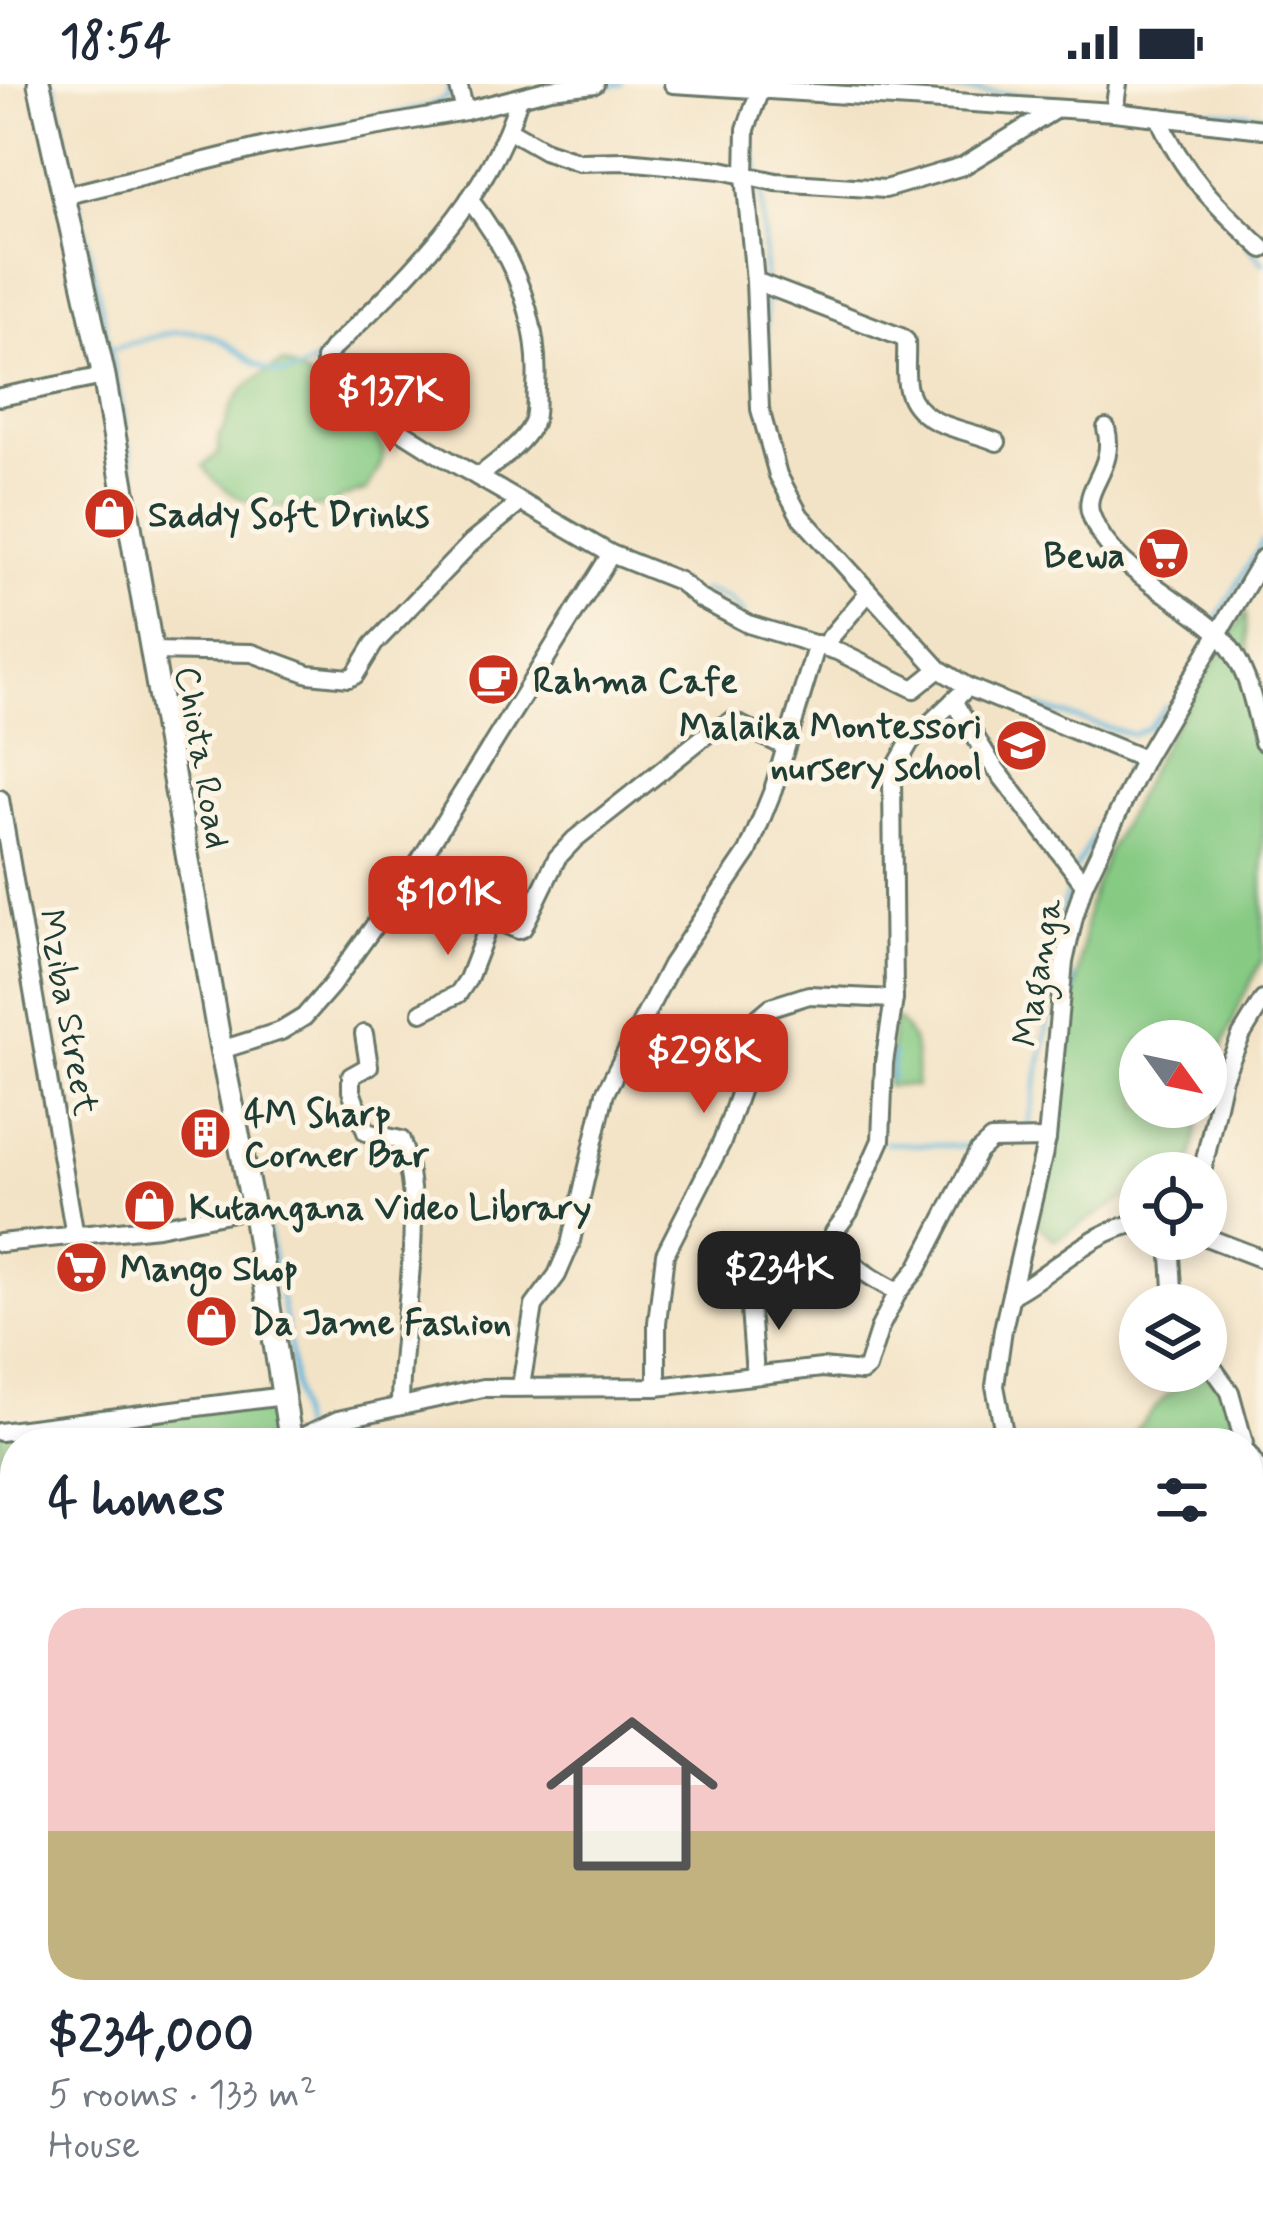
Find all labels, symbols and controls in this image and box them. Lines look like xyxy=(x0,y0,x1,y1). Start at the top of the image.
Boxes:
text: 18:54 xyxy=(60,13,171,72)
pin: $137K xyxy=(306,353,474,455)
text: $137K xyxy=(337,366,443,417)
shop icon: Saddy Soft Drinks xyxy=(81,485,137,541)
place label: Saddy Soft Drinks xyxy=(148,493,429,540)
supermarket icon: Bewa xyxy=(1136,526,1192,582)
place label: Bewa xyxy=(1043,534,1125,581)
cafe icon: Rahma Cafe xyxy=(466,651,522,707)
place label: Rahma Cafe xyxy=(533,659,738,706)
street label: Chiota Road xyxy=(161,663,240,852)
place label: Malaika Montessori nursery school xyxy=(679,705,982,793)
school or university icon: Malaika Montessori nursery school xyxy=(993,718,1049,774)
pin: $101K xyxy=(364,856,532,958)
text: $101K xyxy=(395,869,501,920)
street label: Maganga xyxy=(1003,894,1079,1051)
street label: Mziba Street xyxy=(25,906,108,1120)
pin: $298K xyxy=(620,1014,788,1116)
north arrow xyxy=(1119,1020,1227,1128)
map controls xyxy=(1119,1020,1227,1392)
text: $298K xyxy=(647,1027,761,1078)
place label: 4M Sharp Corner Bar xyxy=(244,1092,430,1180)
building icon: 4M Sharp Corner Bar xyxy=(177,1105,233,1161)
button: locate xyxy=(1119,1152,1227,1260)
shop icon: Kutangana Video Library xyxy=(122,1178,178,1234)
place label: Kutangana Video Library xyxy=(189,1186,591,1233)
pin: $234K xyxy=(695,1231,863,1333)
supermarket icon: Mango Shop xyxy=(53,1239,109,1295)
text: $234K xyxy=(724,1244,834,1295)
place label: Mango Shop xyxy=(120,1247,298,1297)
button: layers xyxy=(1119,1284,1227,1392)
shop icon: Da Jame Fashion xyxy=(183,1293,239,1349)
place label: Da Jame Fashion xyxy=(250,1301,511,1348)
text: 4 homes xyxy=(48,1467,225,1533)
icon: filters xyxy=(1149,1467,1215,1533)
icon: home xyxy=(524,1686,740,1902)
text: $234,000 xyxy=(48,2004,254,2070)
text: 5 rooms · 133 m² xyxy=(48,2070,317,2121)
text: House xyxy=(48,2121,140,2172)

